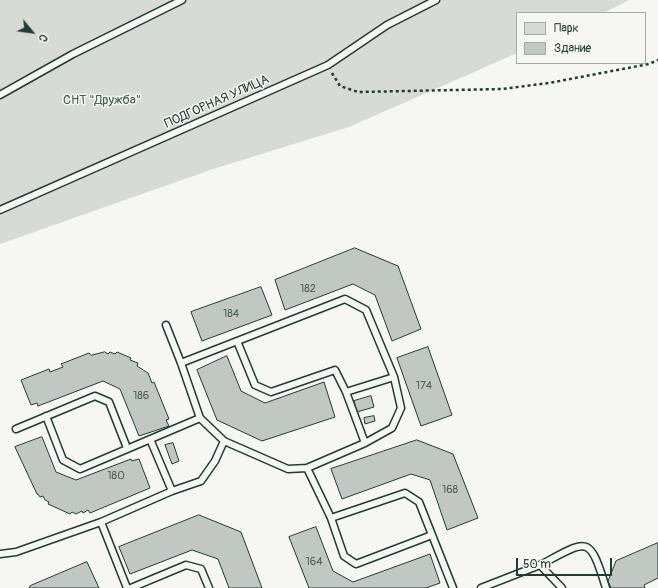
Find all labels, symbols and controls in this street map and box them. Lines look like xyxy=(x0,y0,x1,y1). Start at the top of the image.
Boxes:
north arrow xyxy=(12,12,52,52)
legend xyxy=(516,12,646,64)
text: Парк xyxy=(554,21,579,36)
text: С xyxy=(36,32,50,44)
text: Здание xyxy=(554,41,591,56)
street label: ПОДГОРНАЯ УЛИЦА xyxy=(162,72,272,132)
park label: СНТ "Дружба" xyxy=(63,93,141,109)
house number: 182 xyxy=(300,282,316,296)
house number: 184 xyxy=(223,307,239,321)
house number: 174 xyxy=(416,379,432,393)
house number: 186 xyxy=(133,389,149,403)
house number: 180 xyxy=(107,469,125,483)
house number: 168 xyxy=(442,483,458,497)
scale bar xyxy=(518,550,614,576)
house number: 164 xyxy=(305,555,323,569)
text: 50 m xyxy=(523,557,551,572)

